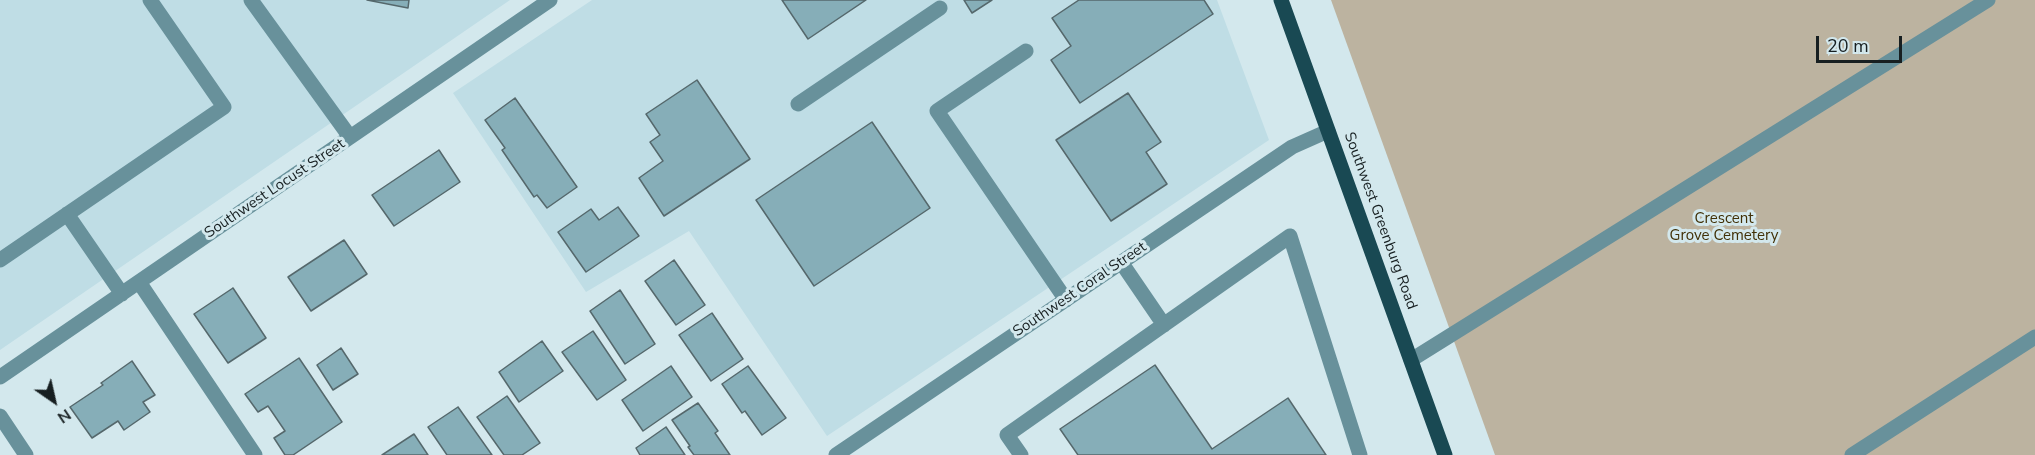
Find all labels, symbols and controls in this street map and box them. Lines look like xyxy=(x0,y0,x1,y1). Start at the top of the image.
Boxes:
scale bar xyxy=(1819,24,1904,62)
text: 20 m xyxy=(1827,34,1869,58)
street label: Southwest Greenburg Road xyxy=(1340,130,1420,312)
street label: Southwest Locust Street xyxy=(201,135,349,243)
park label: Crescent Grove Cemetery xyxy=(1670,210,1778,245)
street label: Southwest Coral Street xyxy=(1010,239,1150,341)
north arrow xyxy=(24,371,84,431)
text: N xyxy=(53,403,75,428)

